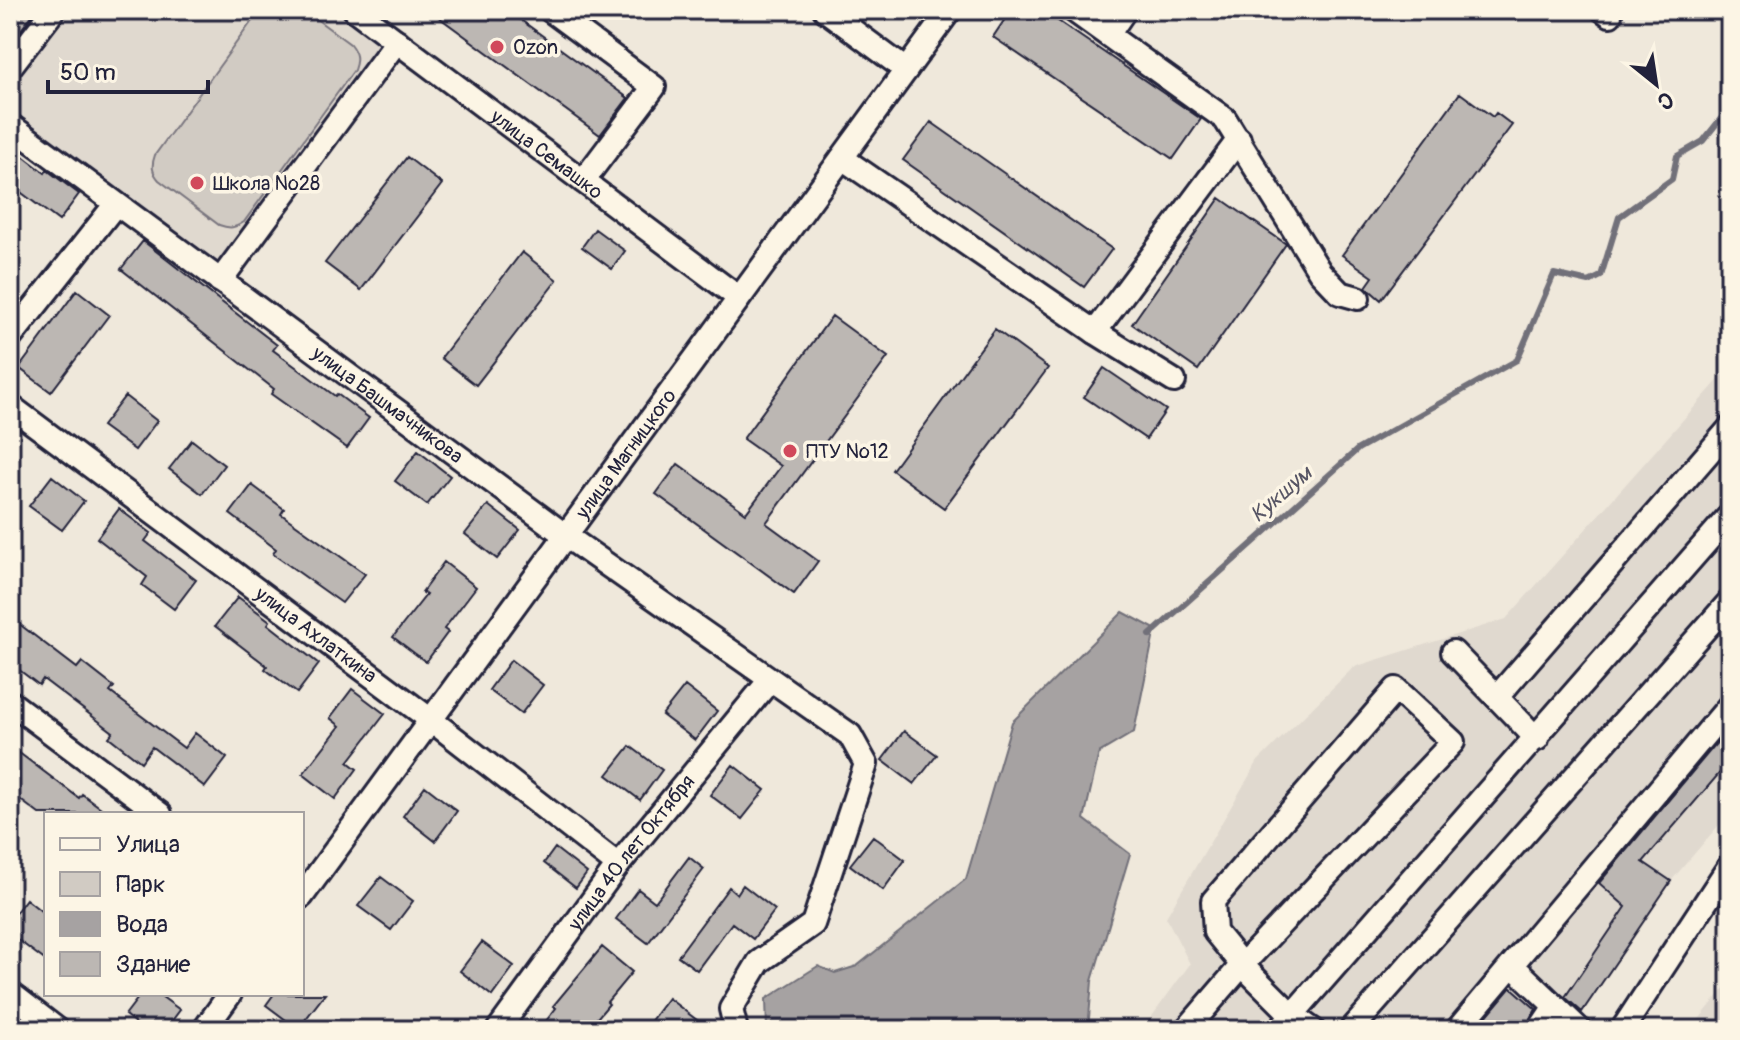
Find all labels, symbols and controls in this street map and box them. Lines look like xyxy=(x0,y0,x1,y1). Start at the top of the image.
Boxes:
place label: Ozon xyxy=(513,35,558,60)
marker: Ozon xyxy=(488,38,506,56)
scale bar xyxy=(48,44,208,94)
north arrow xyxy=(1616,44,1696,124)
text: 50 m xyxy=(60,58,116,87)
text: С xyxy=(1652,85,1678,116)
street label: улица Семашко xyxy=(485,103,608,204)
place label: Школа №28 xyxy=(213,171,320,196)
marker: Школа №28 xyxy=(188,174,206,192)
street label: улица Башмачникова xyxy=(307,340,468,468)
street label: улица Магницкого xyxy=(569,384,681,524)
place label: ПТУ №12 xyxy=(806,439,889,464)
marker: ПТУ №12 xyxy=(781,442,799,460)
water label: Кукшум xyxy=(1244,459,1319,528)
street label: улица Ахлаткина xyxy=(250,580,382,688)
street label: улица 40 лет Октября xyxy=(562,769,700,936)
legend xyxy=(44,812,304,996)
text: Улица xyxy=(116,830,180,859)
text: Парк xyxy=(116,870,165,899)
text: Вода xyxy=(116,910,168,939)
text: Здание xyxy=(116,950,191,979)

